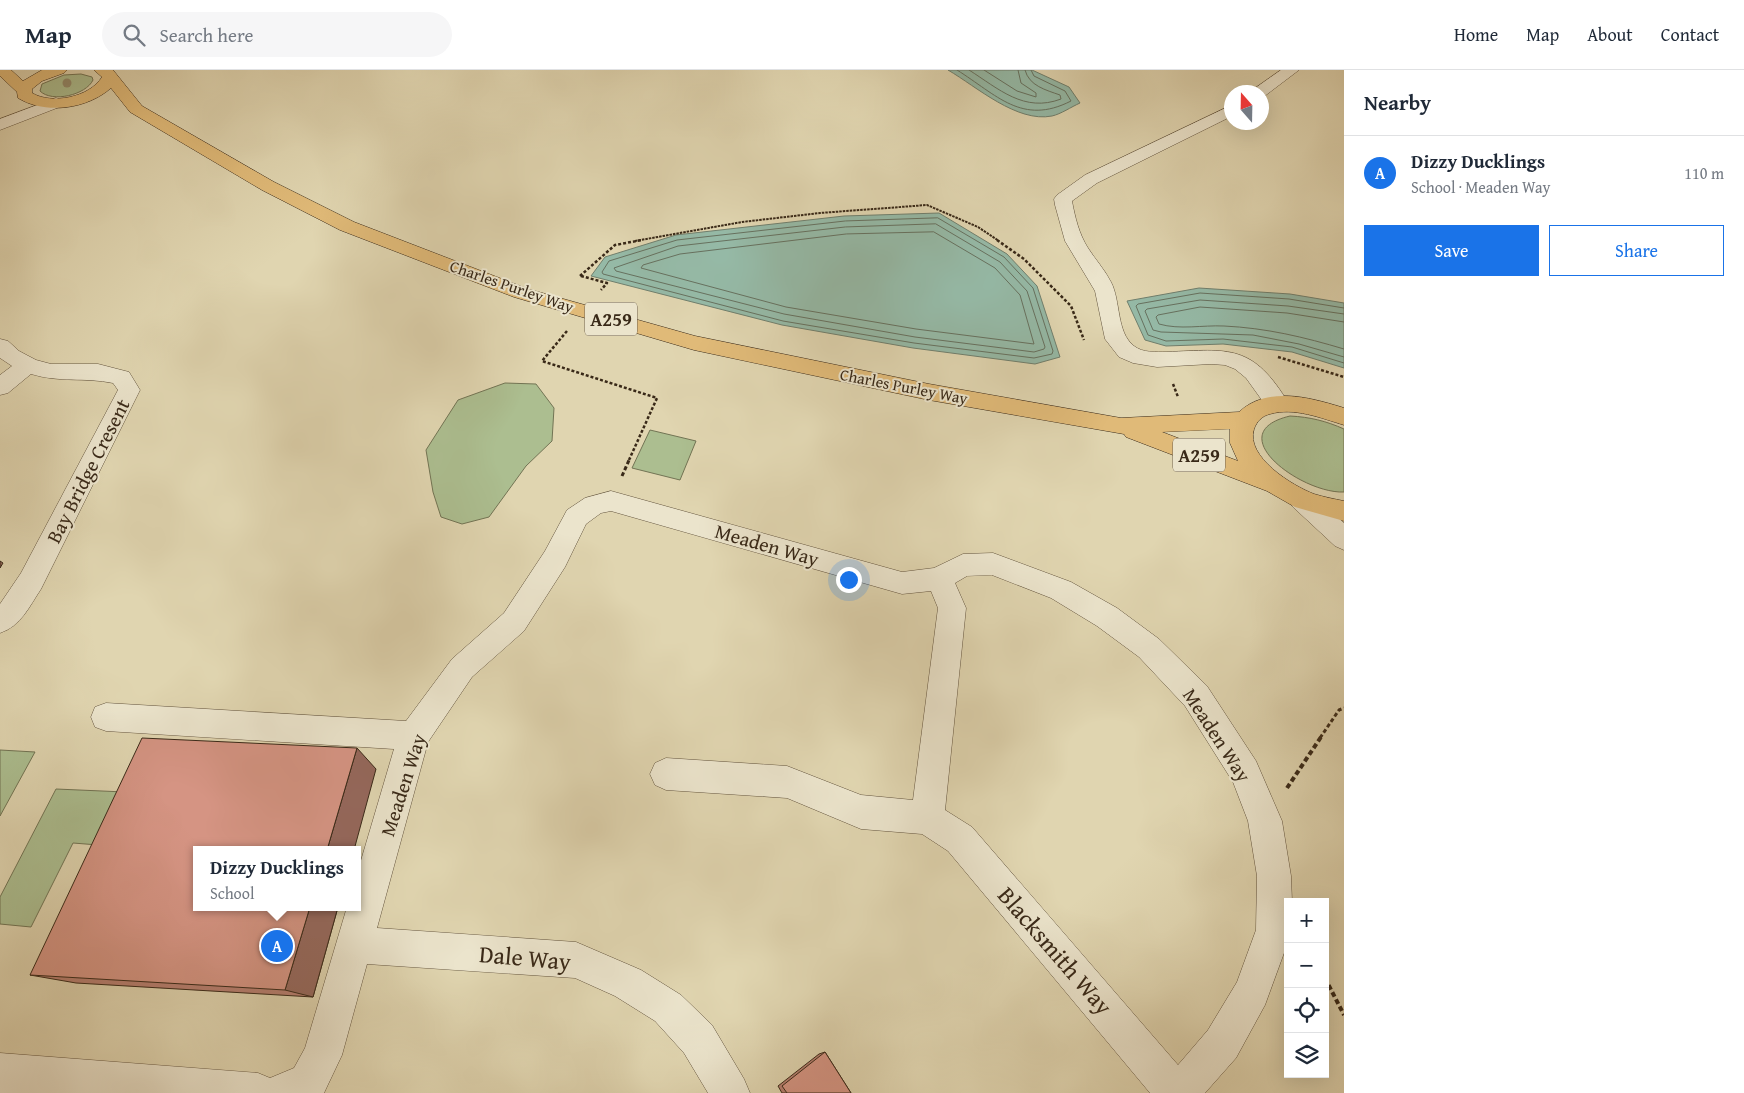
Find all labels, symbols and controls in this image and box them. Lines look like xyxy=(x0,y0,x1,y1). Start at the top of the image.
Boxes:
search box xyxy=(102,12,452,57)
text: Map xyxy=(25,17,72,52)
icon: search xyxy=(120,21,148,49)
text: Search here xyxy=(160,21,253,49)
text: Home xyxy=(1454,21,1498,48)
text: Map xyxy=(1526,21,1559,48)
text: About xyxy=(1587,21,1633,48)
text: Contact xyxy=(1661,21,1719,48)
north arrow xyxy=(1224,85,1269,130)
text: Nearby xyxy=(1364,87,1431,118)
text: Dizzy Ducklings xyxy=(1411,147,1545,175)
text: A xyxy=(1375,161,1385,185)
text: 110 m xyxy=(1684,161,1724,185)
text: School · Meaden Way xyxy=(1411,175,1550,199)
button: Save xyxy=(1364,225,1539,276)
button: Share xyxy=(1549,225,1724,276)
street label: Charles Purley Way xyxy=(447,254,577,318)
road number: A259 xyxy=(585,302,637,336)
street label: Charles Purley Way xyxy=(838,362,970,410)
street label: Bay Bridge Cresent xyxy=(39,394,136,548)
road number: A259 xyxy=(1173,438,1225,472)
street label: Meaden Way xyxy=(712,516,822,573)
your location xyxy=(836,567,862,593)
street label: Meaden Way xyxy=(1176,682,1259,787)
street label: Meaden Way xyxy=(372,730,433,840)
popup xyxy=(193,846,361,911)
text: Dizzy Ducklings xyxy=(210,853,344,881)
street label: Blacksmith Way xyxy=(990,879,1121,1023)
text: School xyxy=(210,881,254,905)
map controls xyxy=(1284,898,1329,1078)
button: + xyxy=(1284,898,1329,943)
pin: A xyxy=(261,927,293,965)
street label: Dale Way xyxy=(478,936,572,979)
button: − xyxy=(1284,943,1329,988)
button: locate xyxy=(1284,988,1329,1033)
button: layers xyxy=(1284,1033,1329,1078)

